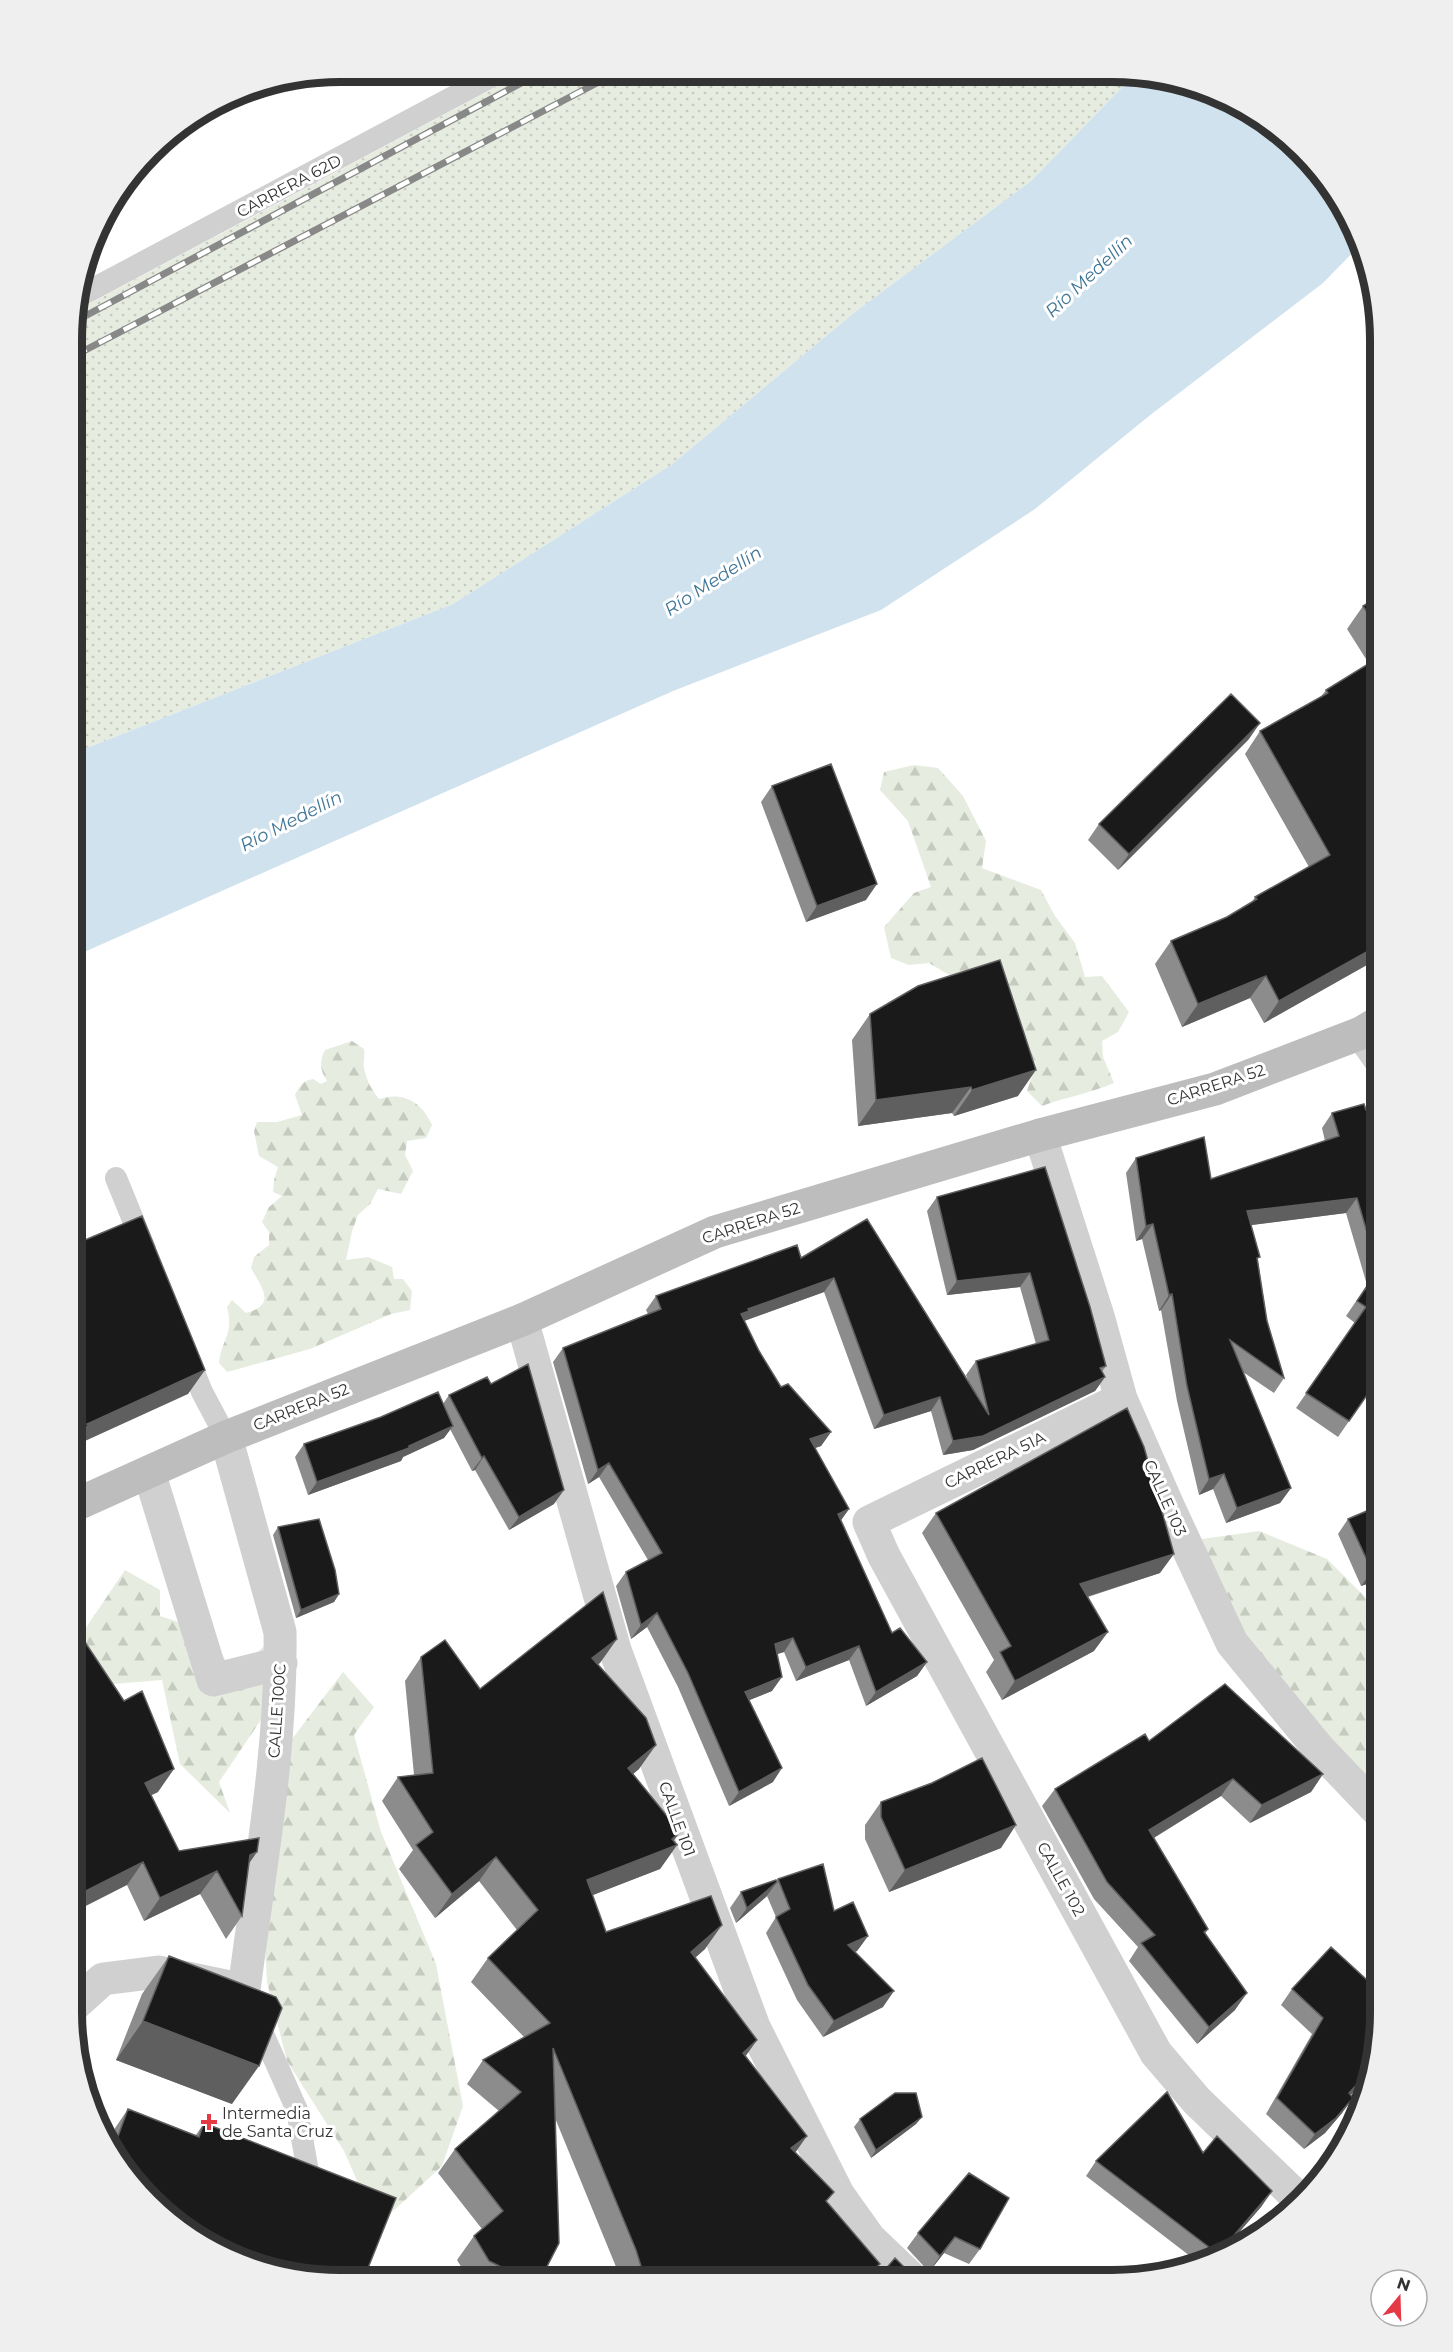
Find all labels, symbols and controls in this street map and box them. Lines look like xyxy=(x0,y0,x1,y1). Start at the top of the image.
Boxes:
street label: CARRERA 62D xyxy=(233,150,345,222)
water label: Río Medellín xyxy=(1041,230,1137,322)
water label: Río Medellín xyxy=(660,541,766,621)
water label: Río Medellín xyxy=(236,786,346,856)
street label: CARRERA 52 xyxy=(1165,1060,1267,1110)
street label: CARRERA 52 xyxy=(700,1198,802,1248)
street label: CARRERA 52 xyxy=(250,1379,352,1435)
street label: CARRERA 51A xyxy=(941,1427,1049,1493)
street label: CALLE 103 xyxy=(1140,1457,1190,1539)
street label: CALLE 100C xyxy=(264,1663,290,1759)
street label: CALLE 101 xyxy=(655,1779,699,1859)
street label: CALLE 102 xyxy=(1033,1839,1089,1919)
place label: Intermedia de Santa Cruz xyxy=(222,2104,333,2141)
marker: Intermedia de Santa Cruz xyxy=(200,2113,218,2131)
north arrow xyxy=(1369,2268,1429,2328)
text: N xyxy=(1395,2273,1413,2295)

